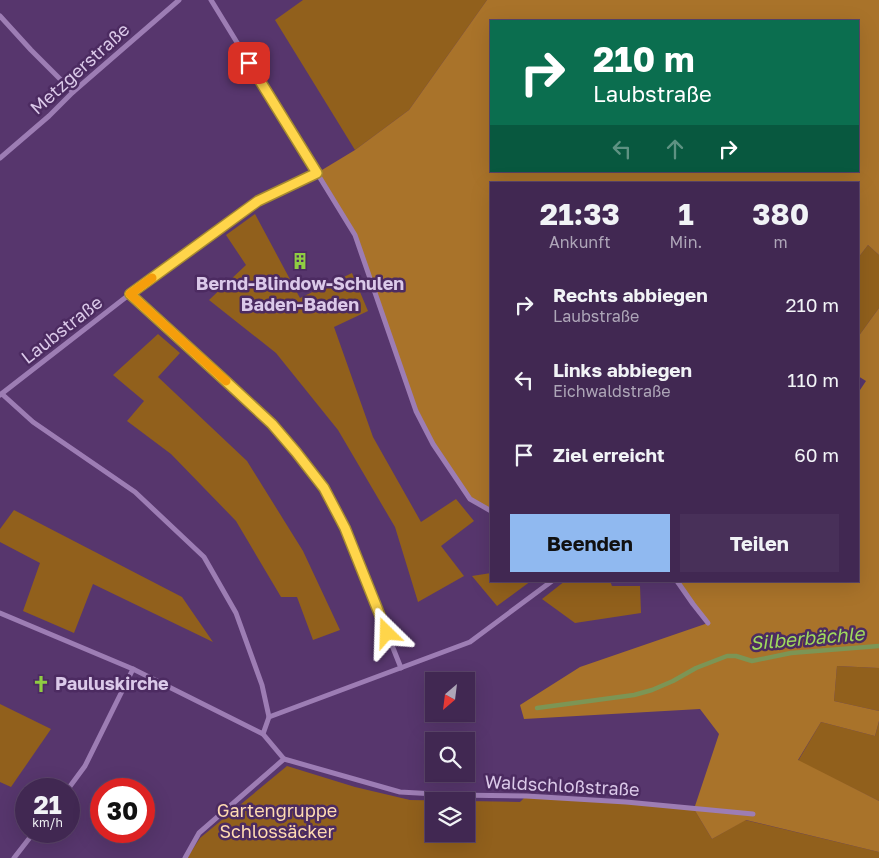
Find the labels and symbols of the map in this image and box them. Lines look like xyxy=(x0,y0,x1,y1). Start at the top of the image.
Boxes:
street label: Metzgerstraße xyxy=(25,18,133,119)
pin xyxy=(228,42,270,84)
building icon: Bernd-Blindow-Schulen Baden-Baden xyxy=(290,251,310,271)
place label: Bernd-Blindow-Schulen Baden-Baden xyxy=(196,272,404,315)
street label: Laubstraße xyxy=(16,291,106,368)
position arrow xyxy=(360,606,412,658)
water label: Silberbächle xyxy=(749,621,867,654)
place label: Pauluskirche xyxy=(55,672,169,694)
north arrow xyxy=(425,672,475,722)
church icon: Pauluskirche xyxy=(31,674,51,694)
street label: Waldschloßstraße xyxy=(484,770,640,800)
speed limit sign: 30 xyxy=(90,778,155,843)
park label: Gartengruppe Schlossäcker xyxy=(217,799,337,842)

